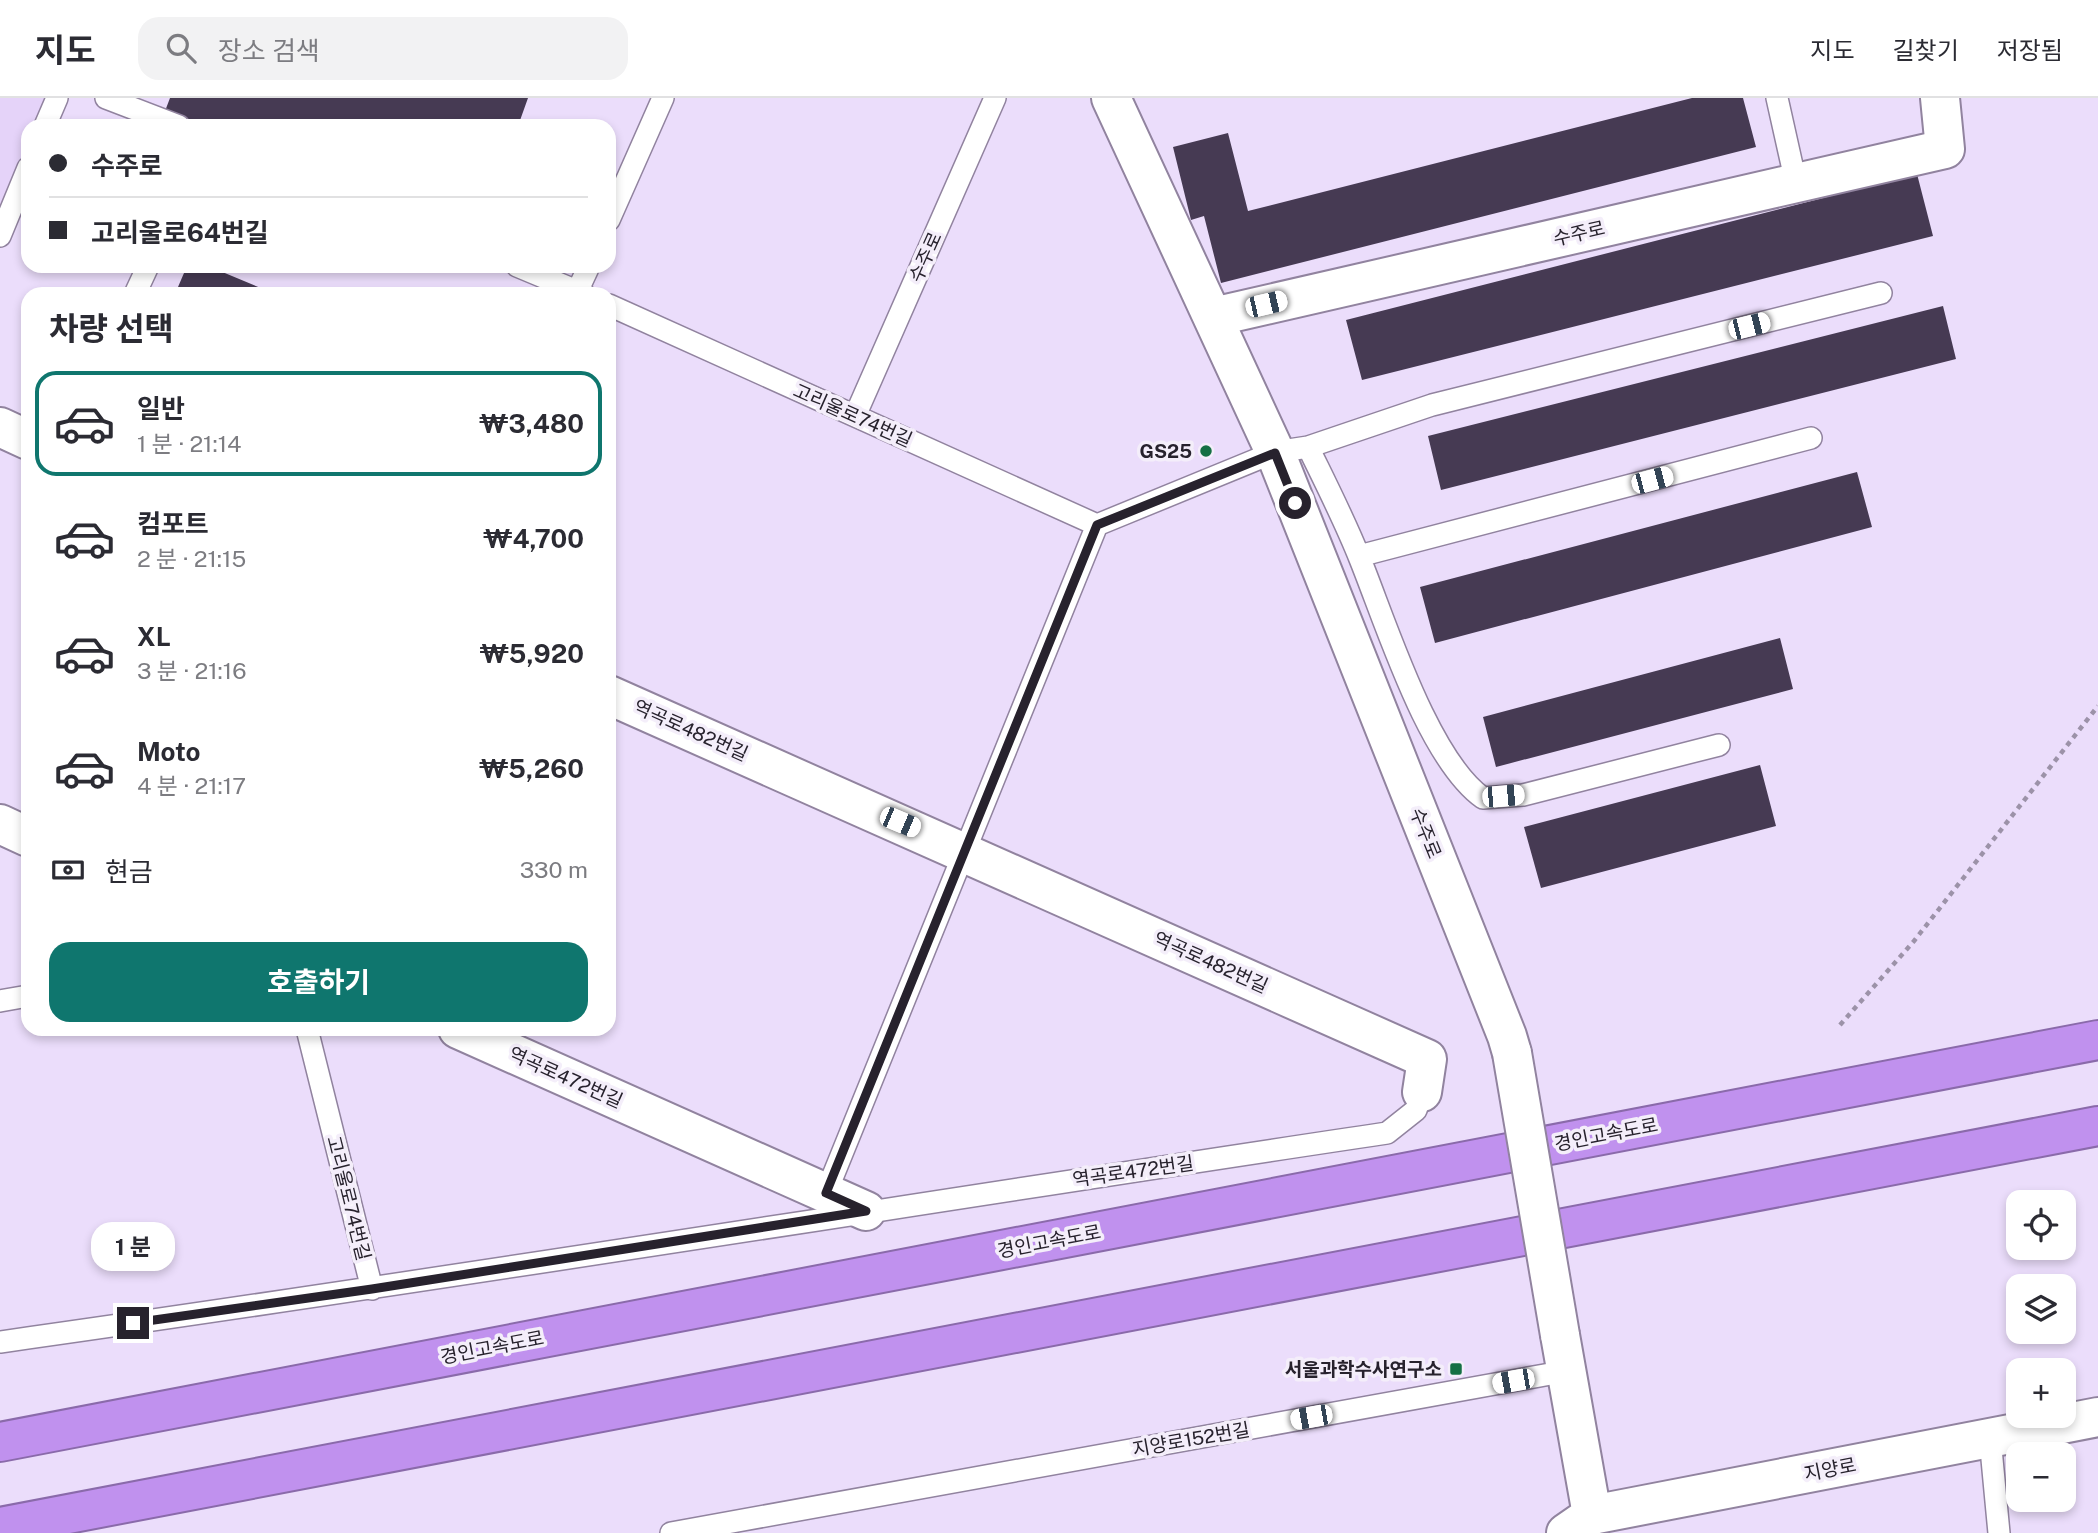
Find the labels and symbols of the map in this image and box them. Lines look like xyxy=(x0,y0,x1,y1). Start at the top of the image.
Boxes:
street label: 수주로 xyxy=(1551,216,1607,250)
street label: 수주로 xyxy=(904,229,946,285)
car xyxy=(1244,289,1289,319)
car xyxy=(1727,311,1772,341)
street label: 고리울로74번길 xyxy=(790,379,916,451)
place label: GS25 xyxy=(1140,440,1192,462)
marker: GS25 xyxy=(1198,443,1214,459)
car xyxy=(1629,464,1676,496)
route start xyxy=(1279,487,1311,519)
street label: 역곡로482번길 xyxy=(630,695,752,765)
car xyxy=(1482,784,1525,808)
car xyxy=(877,804,924,840)
street label: 수주로 xyxy=(1406,805,1446,861)
street label: 역곡로482번길 xyxy=(1150,927,1272,997)
street label: 역곡로472번길 xyxy=(506,1042,626,1112)
street label: 경인고속도로 xyxy=(1552,1113,1660,1155)
street label: 고리울로74번길 xyxy=(323,1133,375,1263)
street label: 역곡로472번길 xyxy=(1071,1152,1195,1190)
street label: 경인고속도로 xyxy=(995,1220,1103,1262)
callout: 1 분 xyxy=(91,1222,175,1270)
route end xyxy=(117,1307,149,1339)
street label: 경인고속도로 xyxy=(438,1326,546,1368)
place label: 서울과학수사연구소 xyxy=(1285,1358,1442,1380)
marker: 서울과학수사연구소 xyxy=(1448,1361,1464,1377)
car xyxy=(1491,1367,1536,1395)
car xyxy=(1289,1403,1334,1431)
street label: 지양로152번길 xyxy=(1131,1418,1251,1460)
street label: 지양로 xyxy=(1802,1453,1858,1485)

